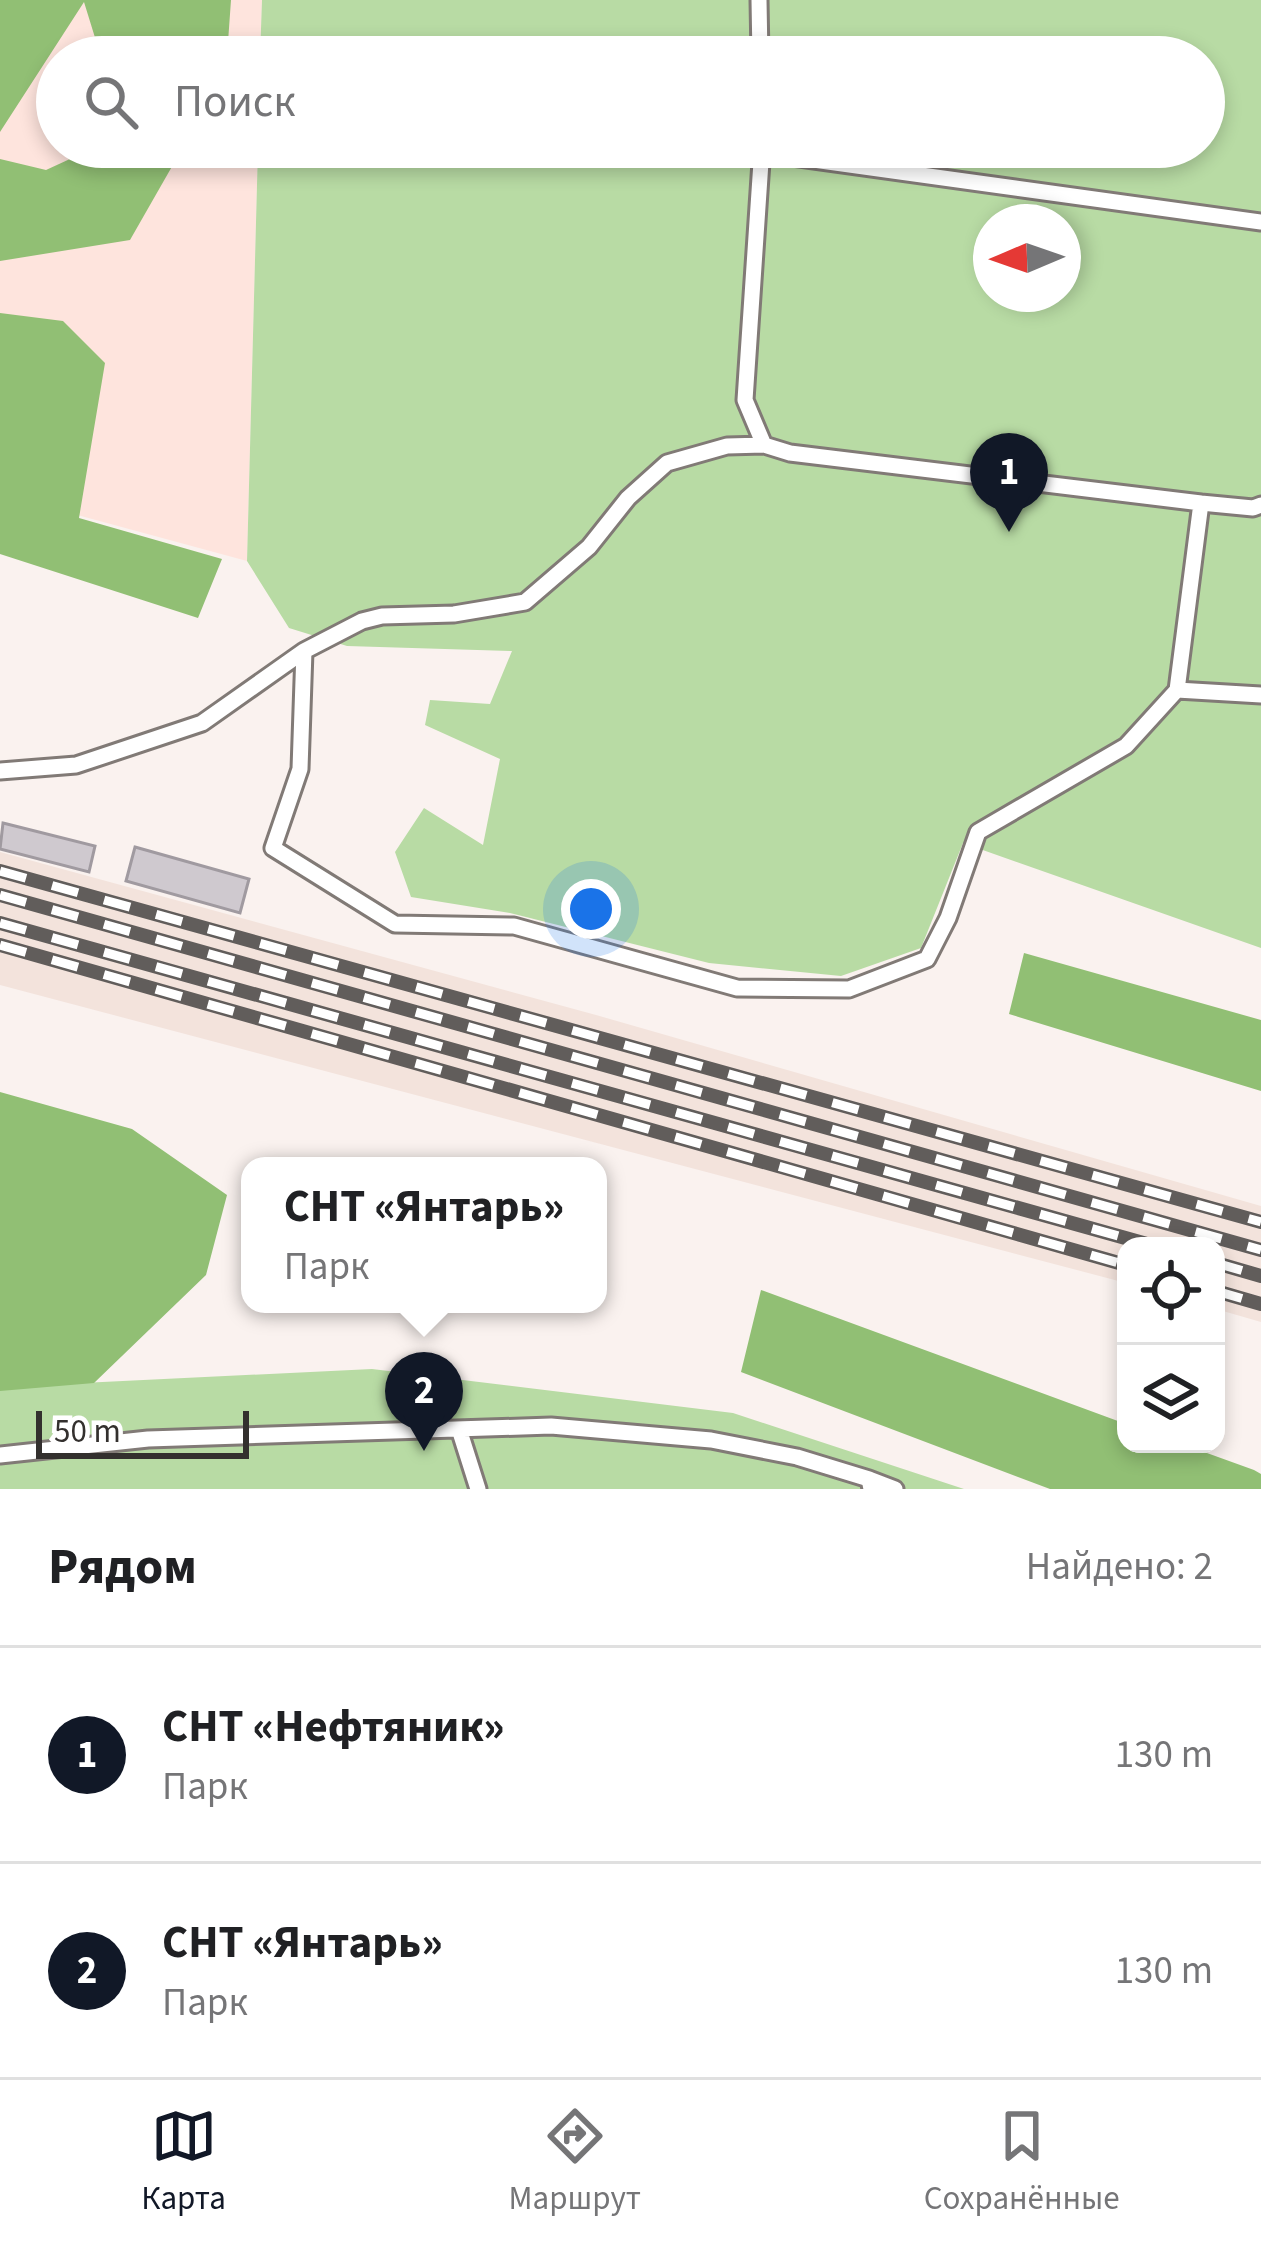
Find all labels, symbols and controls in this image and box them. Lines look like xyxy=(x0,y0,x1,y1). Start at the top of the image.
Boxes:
search box xyxy=(36,36,1225,168)
icon: search xyxy=(78,69,144,135)
text: Поиск xyxy=(174,70,296,134)
north arrow xyxy=(973,204,1081,312)
pin: 1 xyxy=(970,433,1048,532)
your location xyxy=(561,879,621,939)
popup xyxy=(241,1157,607,1313)
text: СНТ «Янтарь» xyxy=(284,1175,564,1239)
map controls xyxy=(1117,1237,1225,1453)
button: locate xyxy=(1117,1237,1225,1345)
text: Парк xyxy=(284,1239,369,1295)
button: layers xyxy=(1117,1345,1225,1453)
pin: 2 xyxy=(385,1352,463,1451)
scale bar xyxy=(36,1405,249,1458)
text: 50 m xyxy=(54,1408,121,1455)
text: Рядом xyxy=(48,1531,197,1603)
text: Найдено: 2 xyxy=(1026,1539,1213,1595)
text: СНТ «Нефтяник» xyxy=(162,1695,505,1759)
text: 1 xyxy=(77,1727,97,1783)
text: 130 m xyxy=(1115,1727,1213,1783)
text: Парк xyxy=(162,1759,248,1815)
text: СНТ «Янтарь» xyxy=(162,1911,443,1975)
text: 2 xyxy=(77,1943,97,1999)
text: 130 m xyxy=(1115,1943,1213,1999)
text: Парк xyxy=(162,1975,248,2031)
tab: Карта xyxy=(141,2103,226,2222)
tab: Маршрут xyxy=(509,2103,641,2222)
tab: Сохранённые xyxy=(924,2103,1120,2222)

